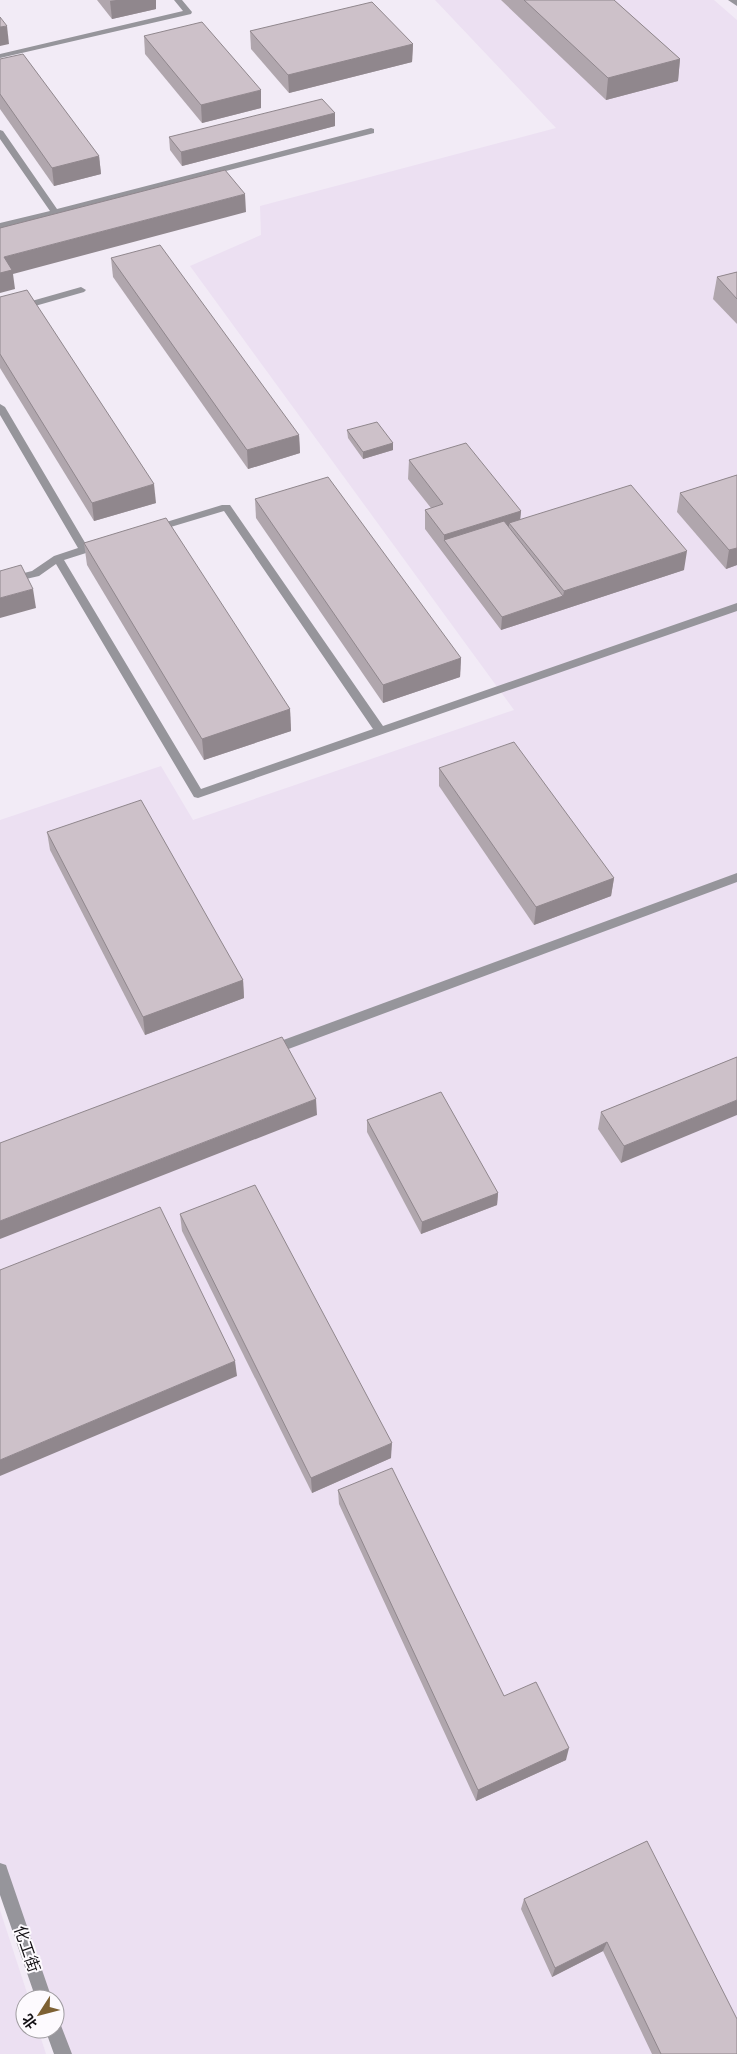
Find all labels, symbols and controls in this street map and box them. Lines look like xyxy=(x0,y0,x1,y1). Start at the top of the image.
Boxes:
street label: 化工街 xyxy=(9,1923,45,1975)
north arrow xyxy=(15,1989,65,2039)
text: 北 xyxy=(18,2011,41,2033)

